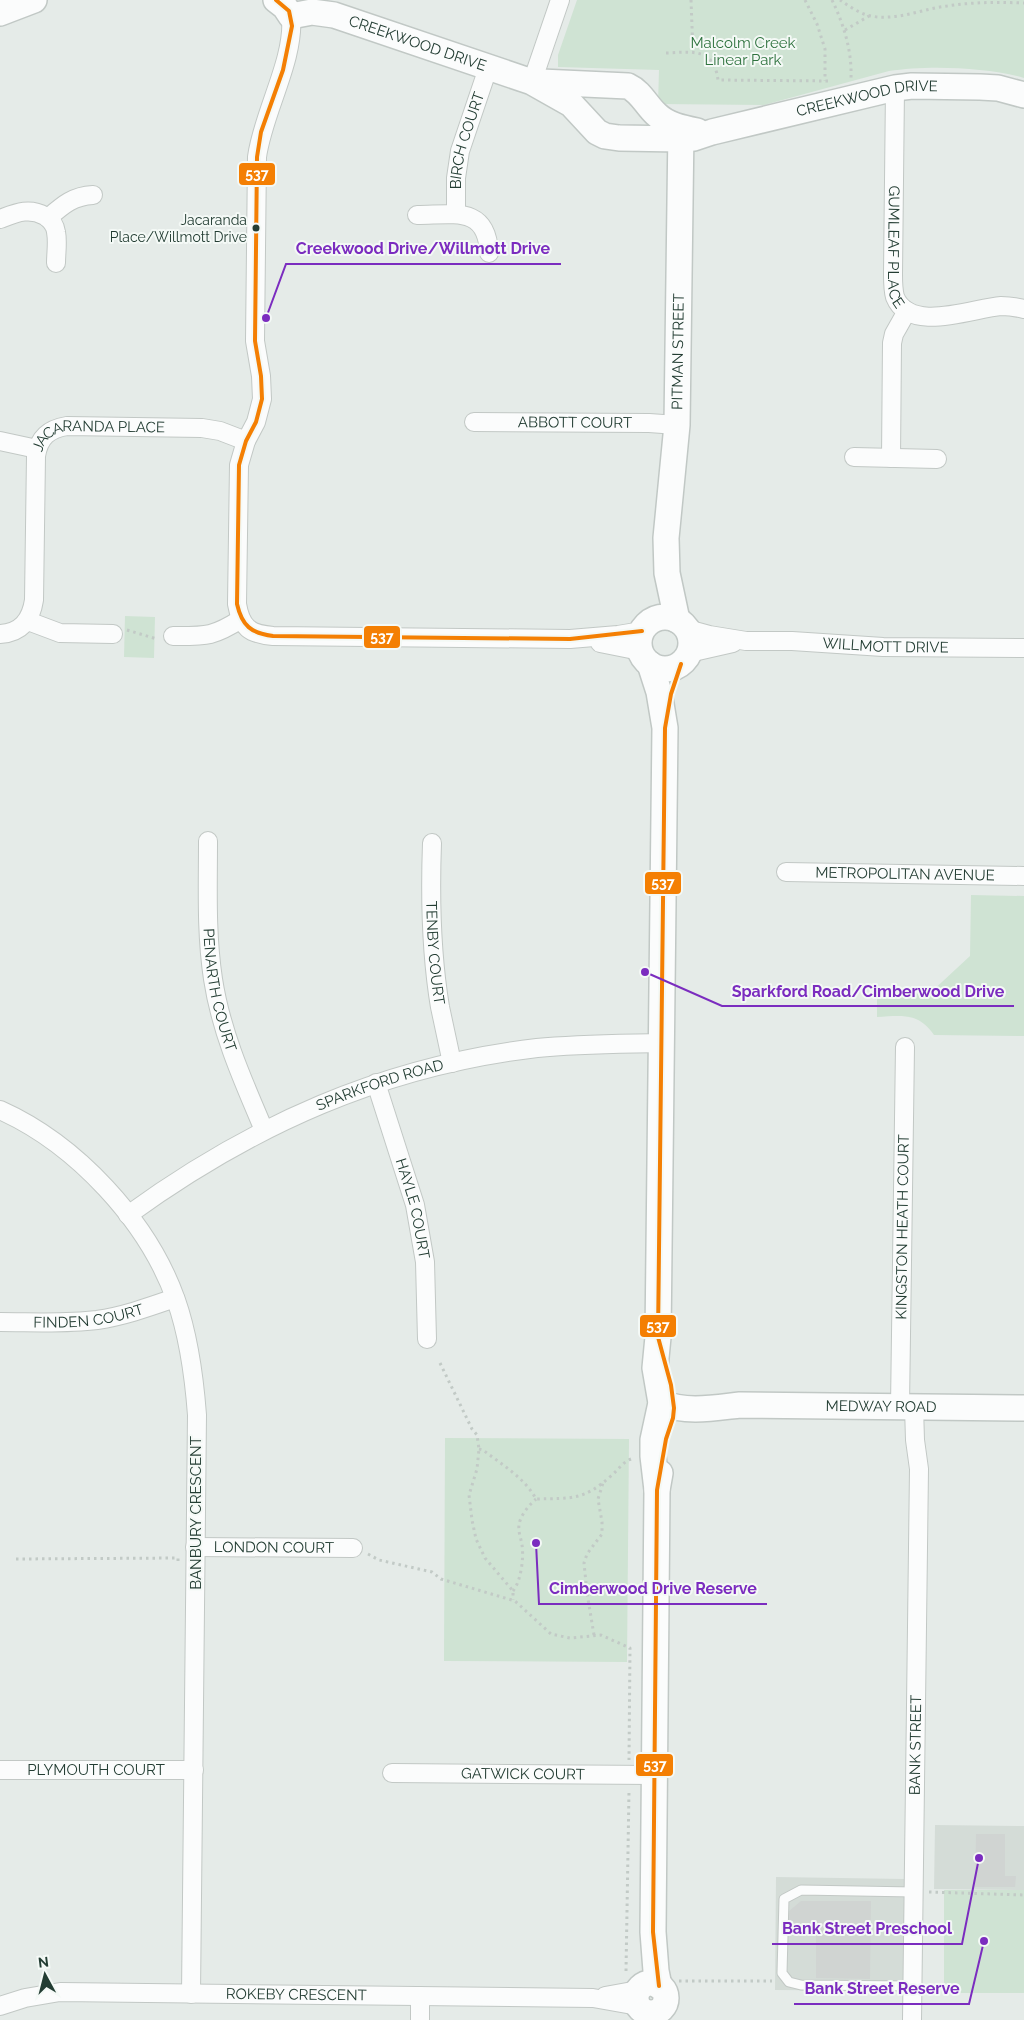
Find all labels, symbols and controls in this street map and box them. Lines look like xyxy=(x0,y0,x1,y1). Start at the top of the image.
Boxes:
street label: CREEKWOOD DRIVE xyxy=(346,12,489,75)
park label: Malcolm Creek Linear Park xyxy=(691,34,796,69)
street label: CREEKWOOD DRIVE xyxy=(795,77,938,120)
street label: BIRCH COURT xyxy=(447,89,488,189)
line badge: 537 xyxy=(238,162,276,186)
text: 537 xyxy=(245,166,269,182)
street label: GUMLEAF PLACE xyxy=(884,185,908,312)
place label: Jacaranda Place/Willmott Drive xyxy=(110,212,247,245)
marker: Jacaranda Place/Willmott Drive xyxy=(251,223,261,233)
callout: Creekwood Drive/Willmott Drive xyxy=(286,233,561,264)
text: Creekwood Drive/Willmott Drive xyxy=(296,239,551,258)
street label: PITMAN STREET xyxy=(668,293,688,410)
street label: ABBOTT COURT xyxy=(518,413,632,432)
street label: JACARANDA PLACE xyxy=(28,417,165,454)
line badge: 537 xyxy=(363,625,401,649)
text: 537 xyxy=(370,629,394,645)
street label: WILLMOTT DRIVE xyxy=(822,634,949,656)
street label: METROPOLITAN AVENUE xyxy=(815,863,995,885)
line badge: 537 xyxy=(644,871,682,895)
text: 537 xyxy=(651,875,675,891)
street label: TENBY COURT xyxy=(422,901,448,1006)
street label: PENARTH COURT xyxy=(199,928,240,1054)
callout: Sparkford Road/Cimberwood Drive xyxy=(722,975,1014,1006)
text: Sparkford Road/Cimberwood Drive xyxy=(732,982,1005,1001)
street label: SPARKFORD ROAD xyxy=(313,1056,446,1115)
street label: KINGSTON HEATH COURT xyxy=(892,1134,913,1320)
street label: HAYLE COURT xyxy=(392,1156,433,1260)
street label: FINDEN COURT xyxy=(33,1300,146,1332)
line badge: 537 xyxy=(639,1314,677,1338)
text: 537 xyxy=(646,1318,670,1334)
street label: MEDWAY ROAD xyxy=(825,1397,937,1416)
street label: BANBURY CRESCENT xyxy=(187,1436,205,1590)
street label: LONDON COURT xyxy=(214,1538,334,1557)
callout: Cimberwood Drive Reserve xyxy=(539,1573,767,1604)
text: Cimberwood Drive Reserve xyxy=(549,1579,757,1598)
street label: BANK STREET xyxy=(906,1695,925,1795)
line badge: 537 xyxy=(635,1753,674,1777)
text: 537 xyxy=(643,1757,667,1773)
street label: PLYMOUTH COURT xyxy=(27,1761,165,1779)
street label: GATWICK COURT xyxy=(461,1765,585,1783)
callout: Bank Street Preschool xyxy=(772,1913,962,1944)
text: Bank Street Preschool xyxy=(782,1919,953,1938)
north arrow xyxy=(20,1950,70,2000)
text: N xyxy=(37,1954,50,1971)
callout: Bank Street Reserve xyxy=(794,1973,969,2004)
text: Bank Street Reserve xyxy=(804,1979,960,1998)
street label: ROKEBY CRESCENT xyxy=(226,1985,367,2004)

